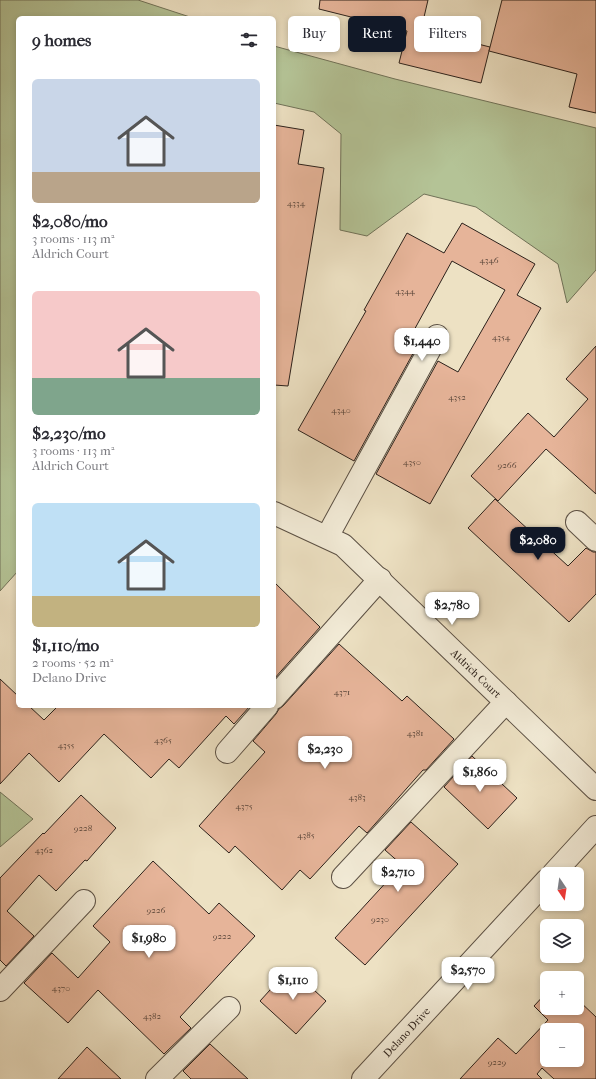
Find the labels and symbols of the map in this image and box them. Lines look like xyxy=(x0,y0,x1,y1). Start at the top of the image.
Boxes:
house number: 4334 xyxy=(287,198,306,208)
house number: 4346 xyxy=(479,255,499,265)
house number: 4344 xyxy=(395,286,416,296)
pin: $1,440 xyxy=(389,328,455,362)
house number: 4354 xyxy=(492,332,511,342)
house number: 4352 xyxy=(448,392,466,402)
house number: 4340 xyxy=(331,405,351,415)
house number: 4350 xyxy=(403,457,421,467)
house number: 9266 xyxy=(497,460,517,470)
pin: $2,080 xyxy=(505,527,571,561)
pin: $2,780 xyxy=(419,592,485,626)
street label: Aldrich Court xyxy=(447,646,504,701)
house number: 4371 xyxy=(334,687,350,697)
house number: 4381 xyxy=(407,728,423,738)
house number: 4365 xyxy=(154,735,172,745)
pin: $2,230 xyxy=(292,736,358,770)
house number: 4355 xyxy=(58,740,74,750)
pin: $1,860 xyxy=(447,759,513,793)
house number: 4383 xyxy=(348,792,366,802)
house number: 4375 xyxy=(235,801,253,811)
house number: 9228 xyxy=(74,823,93,833)
house number: 4385 xyxy=(297,830,315,840)
house number: 4362 xyxy=(35,845,54,855)
pin: $2,710 xyxy=(365,859,431,893)
north arrow xyxy=(540,867,584,911)
house number: 9226 xyxy=(147,905,166,915)
house number: 9230 xyxy=(371,914,389,924)
pin: $1,980 xyxy=(116,925,182,959)
house number: 9222 xyxy=(213,931,232,941)
pin: $2,570 xyxy=(435,957,501,991)
pin: $1,110 xyxy=(260,967,326,1001)
house number: 4370 xyxy=(52,983,70,993)
street label: Delano Drive xyxy=(381,1004,433,1060)
house number: 4382 xyxy=(143,1011,161,1021)
house number: 9229 xyxy=(488,1057,507,1067)

